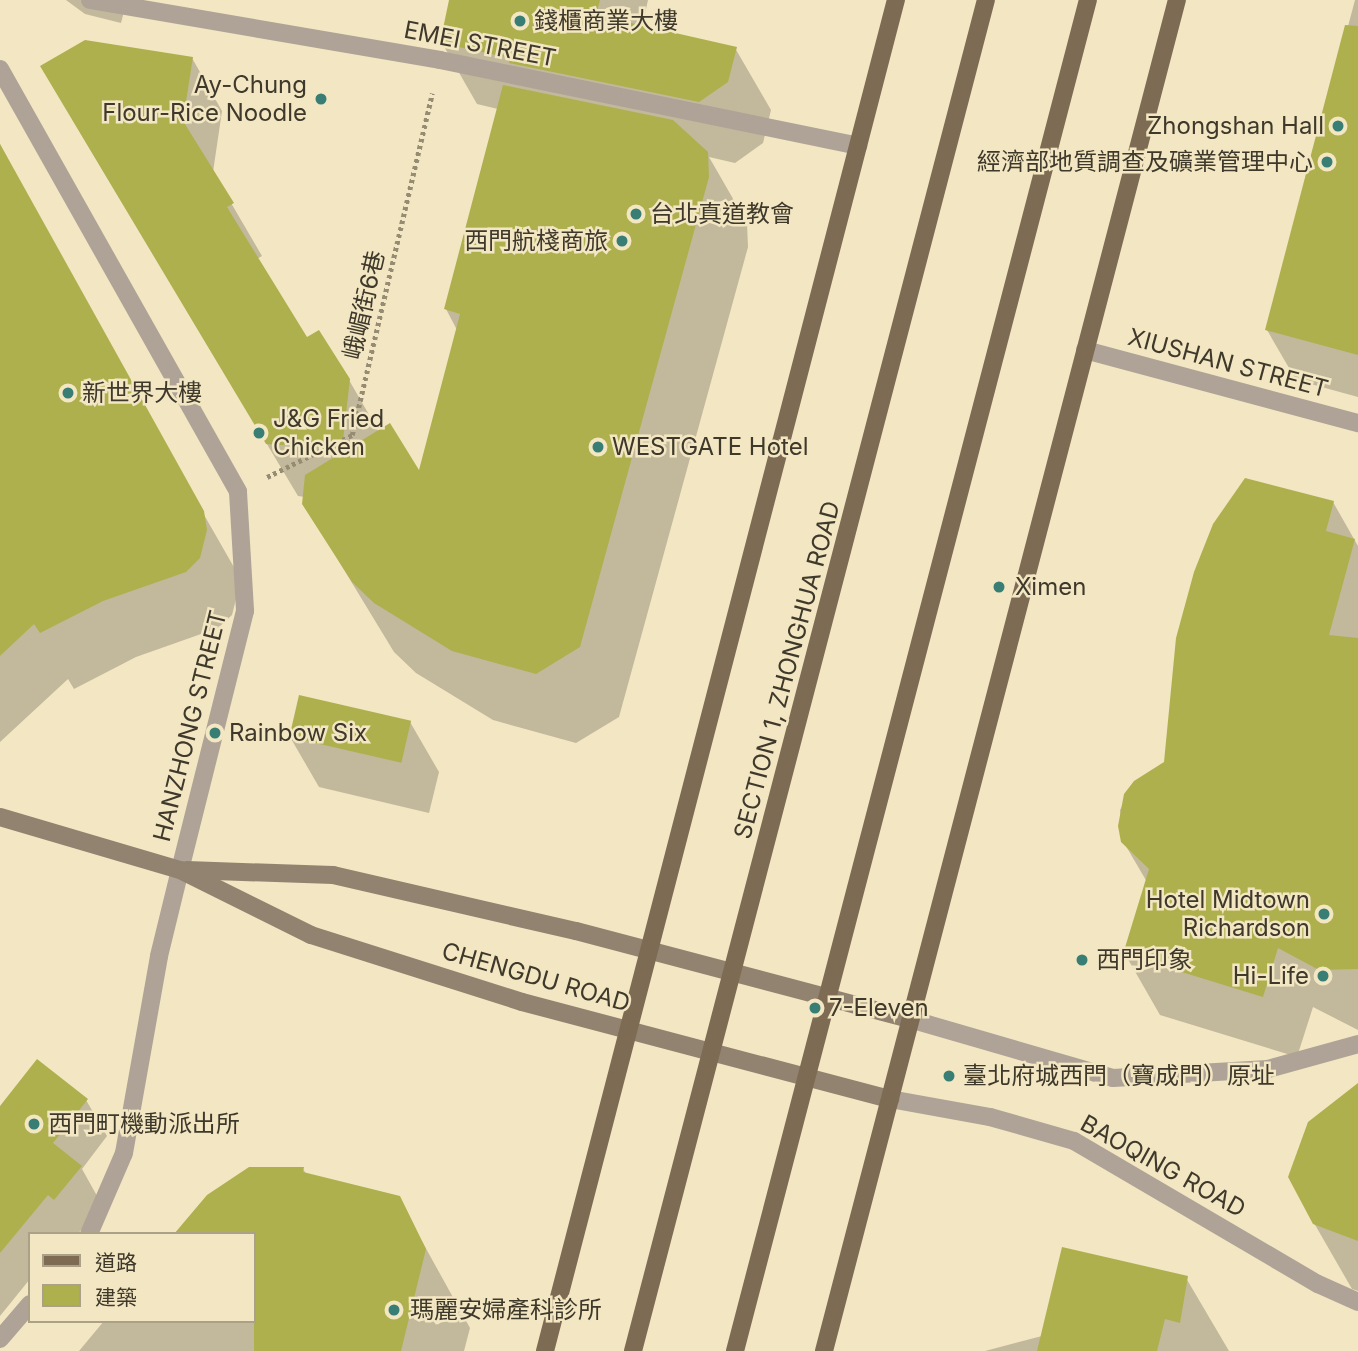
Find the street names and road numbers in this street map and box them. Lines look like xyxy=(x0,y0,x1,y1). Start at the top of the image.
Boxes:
street label: EMEI STREET xyxy=(401,15,559,73)
street label: 峨嵋街6巷 xyxy=(337,248,391,362)
street label: XIUSHAN STREET xyxy=(1125,322,1331,404)
street label: SECTION 1, ZHONGHUA ROAD xyxy=(728,498,846,842)
street label: HANZHONG STREET xyxy=(147,607,233,845)
street label: CHENGDU ROAD xyxy=(439,936,633,1018)
street label: BAOQING ROAD xyxy=(1075,1109,1251,1223)

